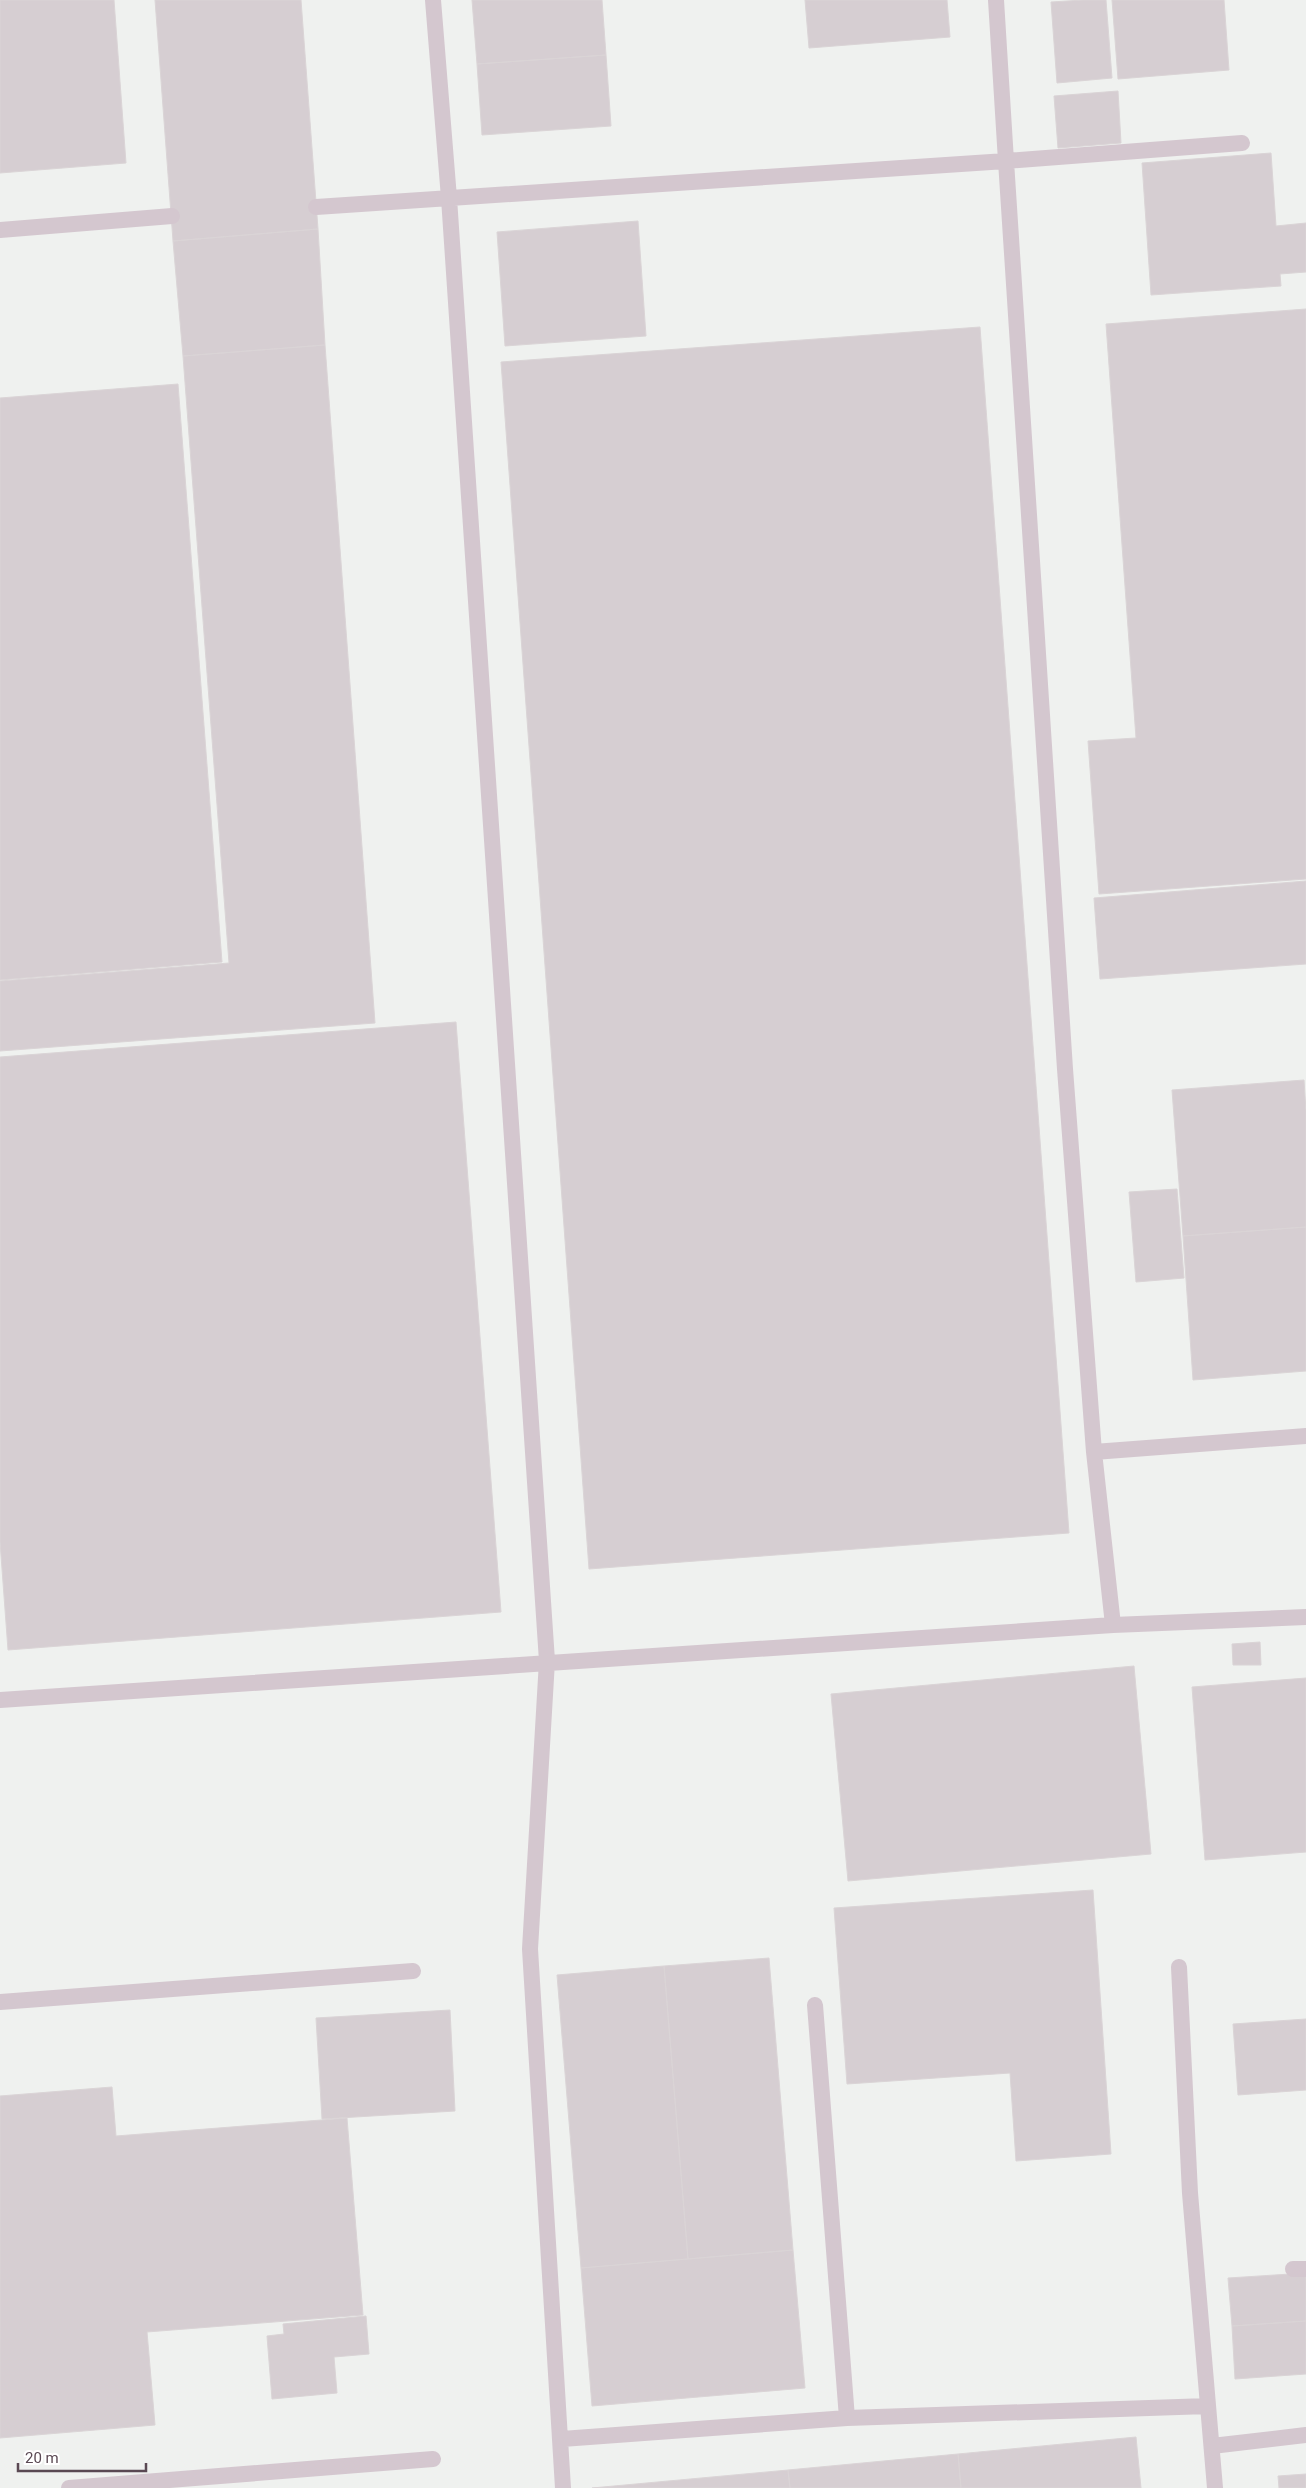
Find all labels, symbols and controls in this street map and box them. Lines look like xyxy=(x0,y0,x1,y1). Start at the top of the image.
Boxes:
scale bar xyxy=(18,2440,145,2472)
text: 20 m xyxy=(25,2449,59,2467)

